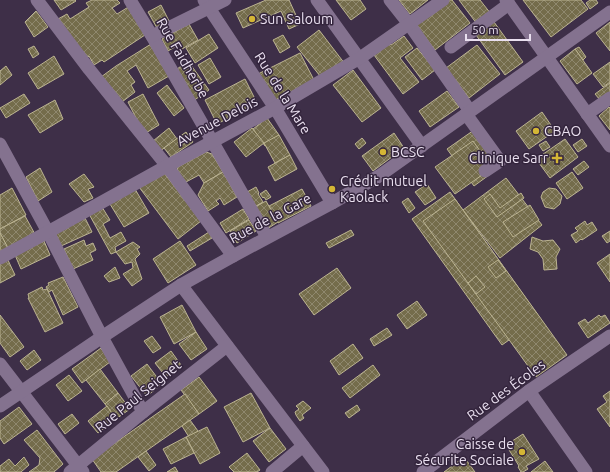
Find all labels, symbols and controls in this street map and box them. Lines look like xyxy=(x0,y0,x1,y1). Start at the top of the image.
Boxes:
place label: Sun Saloum xyxy=(260,11,333,27)
marker: Sun Saloum xyxy=(247,14,257,24)
street label: Rue Faidherbe xyxy=(154,15,212,101)
scale bar xyxy=(466,16,530,42)
text: 50 m xyxy=(472,23,499,36)
street label: Rue de la Mare xyxy=(252,49,314,137)
street label: Avenue Delois xyxy=(174,93,260,149)
place label: CBAO xyxy=(544,123,581,139)
marker: CBAO xyxy=(531,126,541,136)
place label: BCSC xyxy=(391,144,425,160)
marker: BCSC xyxy=(378,147,388,157)
place label: Clinique Sarr xyxy=(469,150,549,166)
marker: Clinique Sarr xyxy=(551,152,563,164)
place label: Crédit mutuel Kaolack xyxy=(340,173,427,205)
marker: Crédit mutuel Kaolack xyxy=(327,184,337,194)
street label: Rue de la Gare xyxy=(226,190,314,246)
street label: Rue des Écoles xyxy=(463,355,548,424)
street label: Rue Paul Seignet xyxy=(92,356,184,435)
place label: Caisse de Sécurite Sociale xyxy=(415,436,514,468)
marker: Caisse de Sécurite Sociale xyxy=(517,447,527,457)

